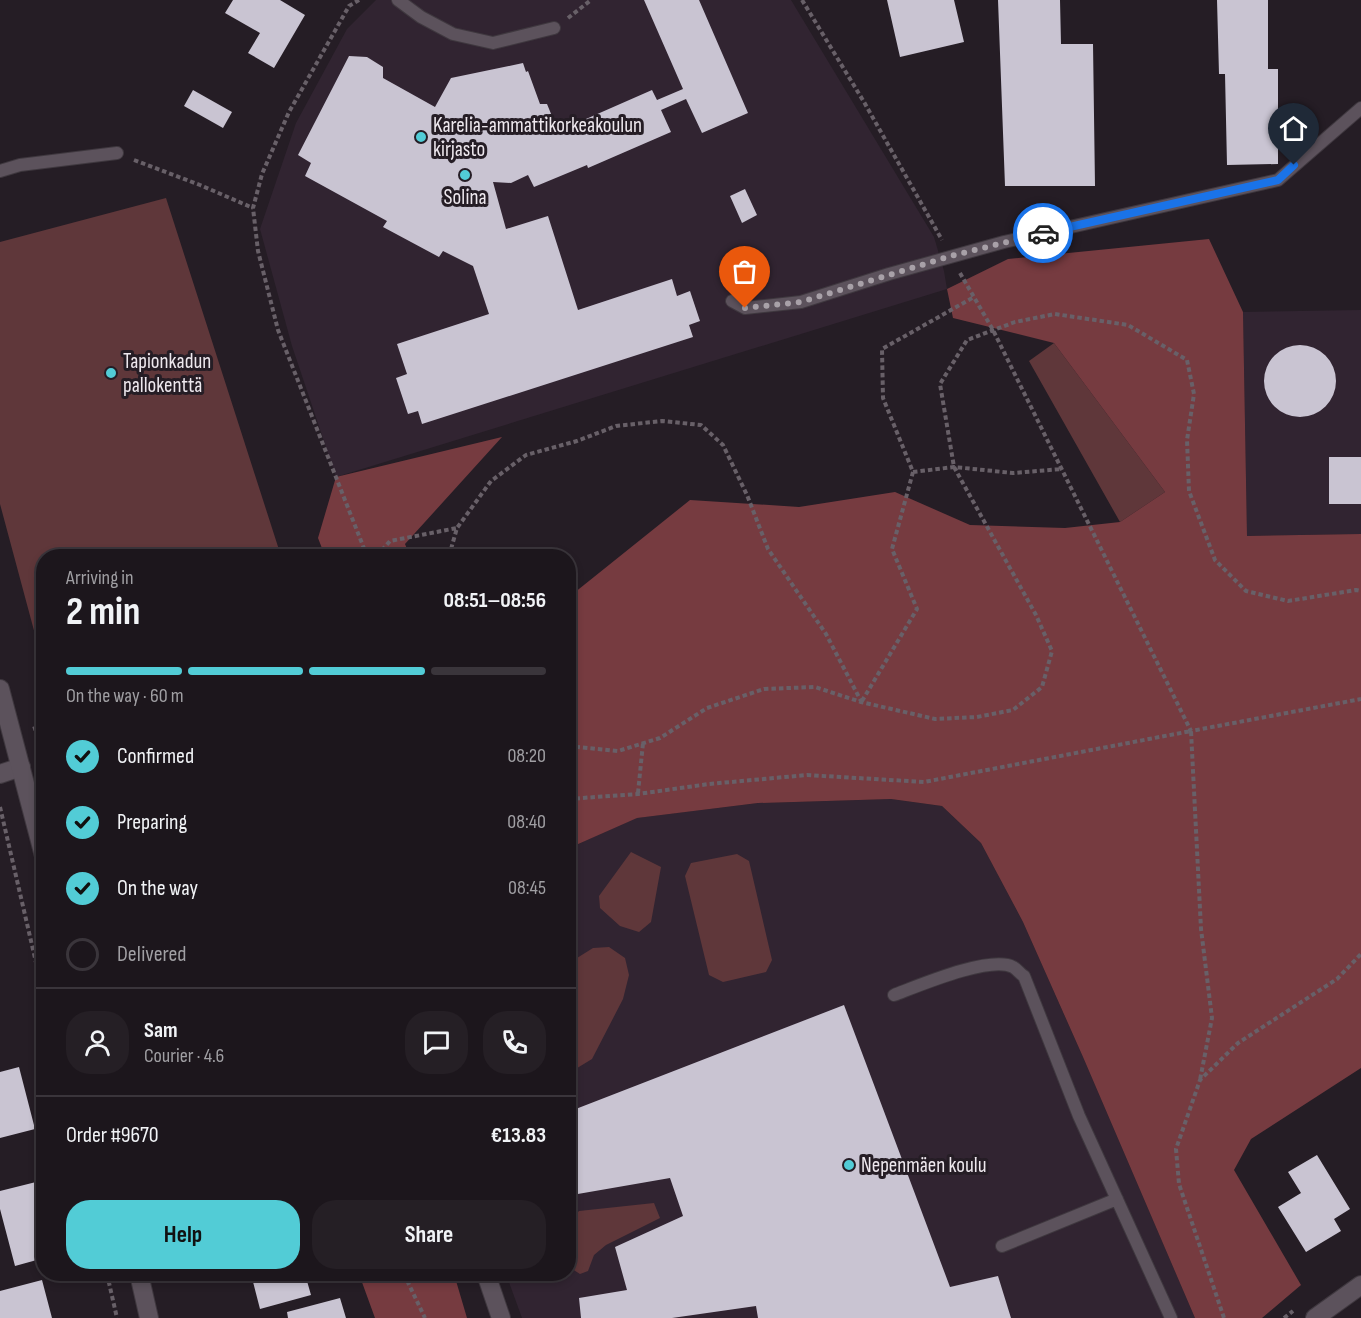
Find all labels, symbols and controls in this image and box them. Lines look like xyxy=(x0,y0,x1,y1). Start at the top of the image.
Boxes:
pin xyxy=(1268,103,1319,165)
icon: home xyxy=(1277,112,1310,145)
place label: Karelia-ammattikorkeakoulun kirjasto xyxy=(433,113,642,162)
marker: Karelia-ammattikorkeakoulun kirjasto xyxy=(414,130,428,144)
marker: Solina xyxy=(458,168,472,182)
place label: Solina xyxy=(443,185,487,210)
courier xyxy=(1013,203,1073,263)
icon: car xyxy=(1027,217,1060,250)
pin xyxy=(719,246,770,308)
icon: bag xyxy=(728,255,761,288)
place label: Tapionkadun pallokenttä xyxy=(123,349,211,398)
marker: Tapionkadun pallokenttä xyxy=(104,366,118,380)
text: Arriving in xyxy=(66,566,134,590)
text: 08:51–08:56 xyxy=(443,587,546,614)
text: 2 min xyxy=(66,589,140,636)
text: On the way · 60 m xyxy=(66,684,184,708)
icon: check xyxy=(66,740,99,773)
text: Confirmed xyxy=(117,743,194,770)
text: 08:20 xyxy=(507,744,546,768)
icon: check xyxy=(66,806,99,839)
text: Preparing xyxy=(117,809,187,836)
text: 08:40 xyxy=(507,810,546,834)
icon: check xyxy=(66,872,99,905)
text: On the way xyxy=(117,875,198,902)
text: 08:45 xyxy=(508,876,546,900)
text: Delivered xyxy=(117,941,186,968)
button: person xyxy=(66,1011,129,1074)
button: chat xyxy=(405,1011,468,1074)
button: phone xyxy=(483,1011,546,1074)
text: Sam xyxy=(144,1017,178,1044)
text: Courier · 4.6 xyxy=(144,1044,224,1068)
text: Order #9670 xyxy=(66,1122,159,1149)
text: €13.83 xyxy=(491,1122,546,1149)
place label: Nepenmäen koulu xyxy=(861,1153,986,1178)
marker: Nepenmäen koulu xyxy=(842,1158,856,1172)
button: Help xyxy=(66,1200,300,1269)
button: Share xyxy=(312,1200,546,1269)

